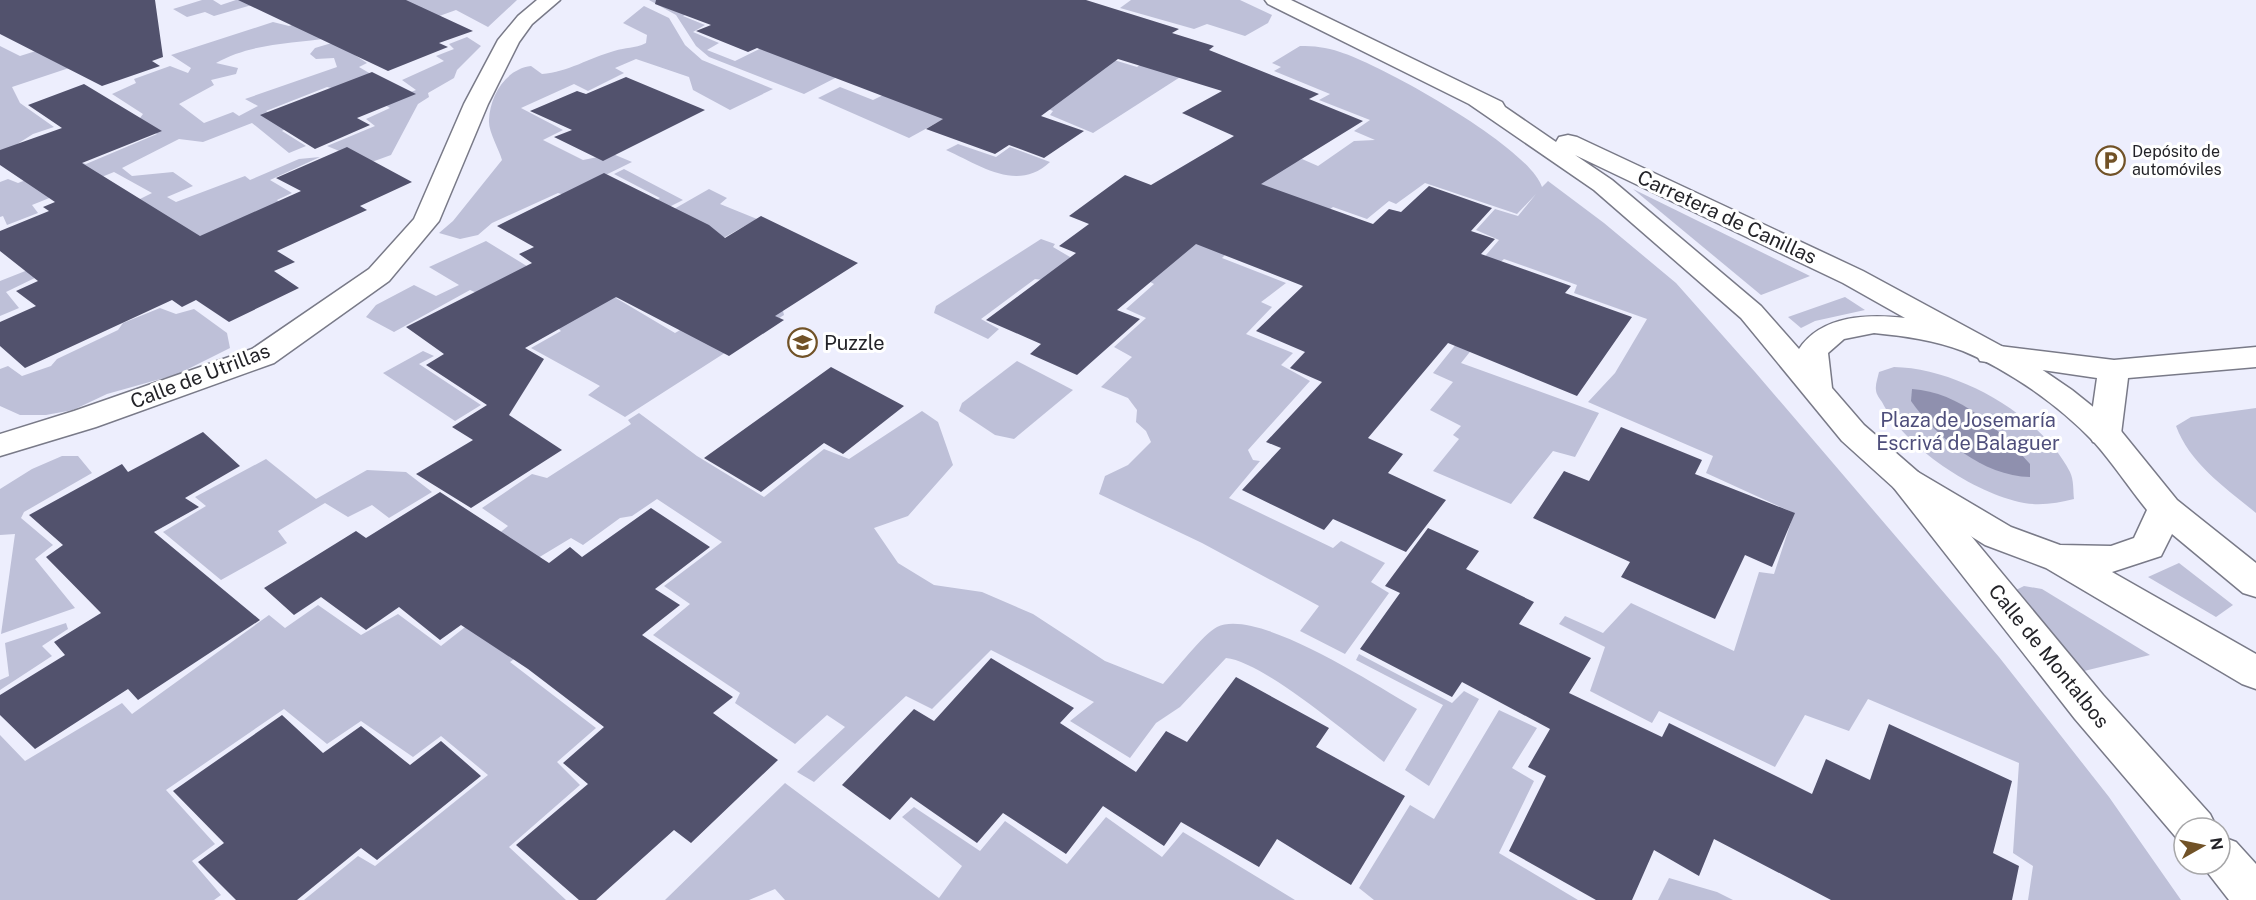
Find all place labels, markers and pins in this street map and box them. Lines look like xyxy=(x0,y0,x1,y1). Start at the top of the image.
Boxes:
place label: Depósito de automóviles xyxy=(2132,142,2222,179)
parking icon: Depósito de automóviles xyxy=(2095,144,2127,176)
school or university icon: Puzzle xyxy=(787,327,819,359)
place label: Puzzle xyxy=(824,331,885,355)

